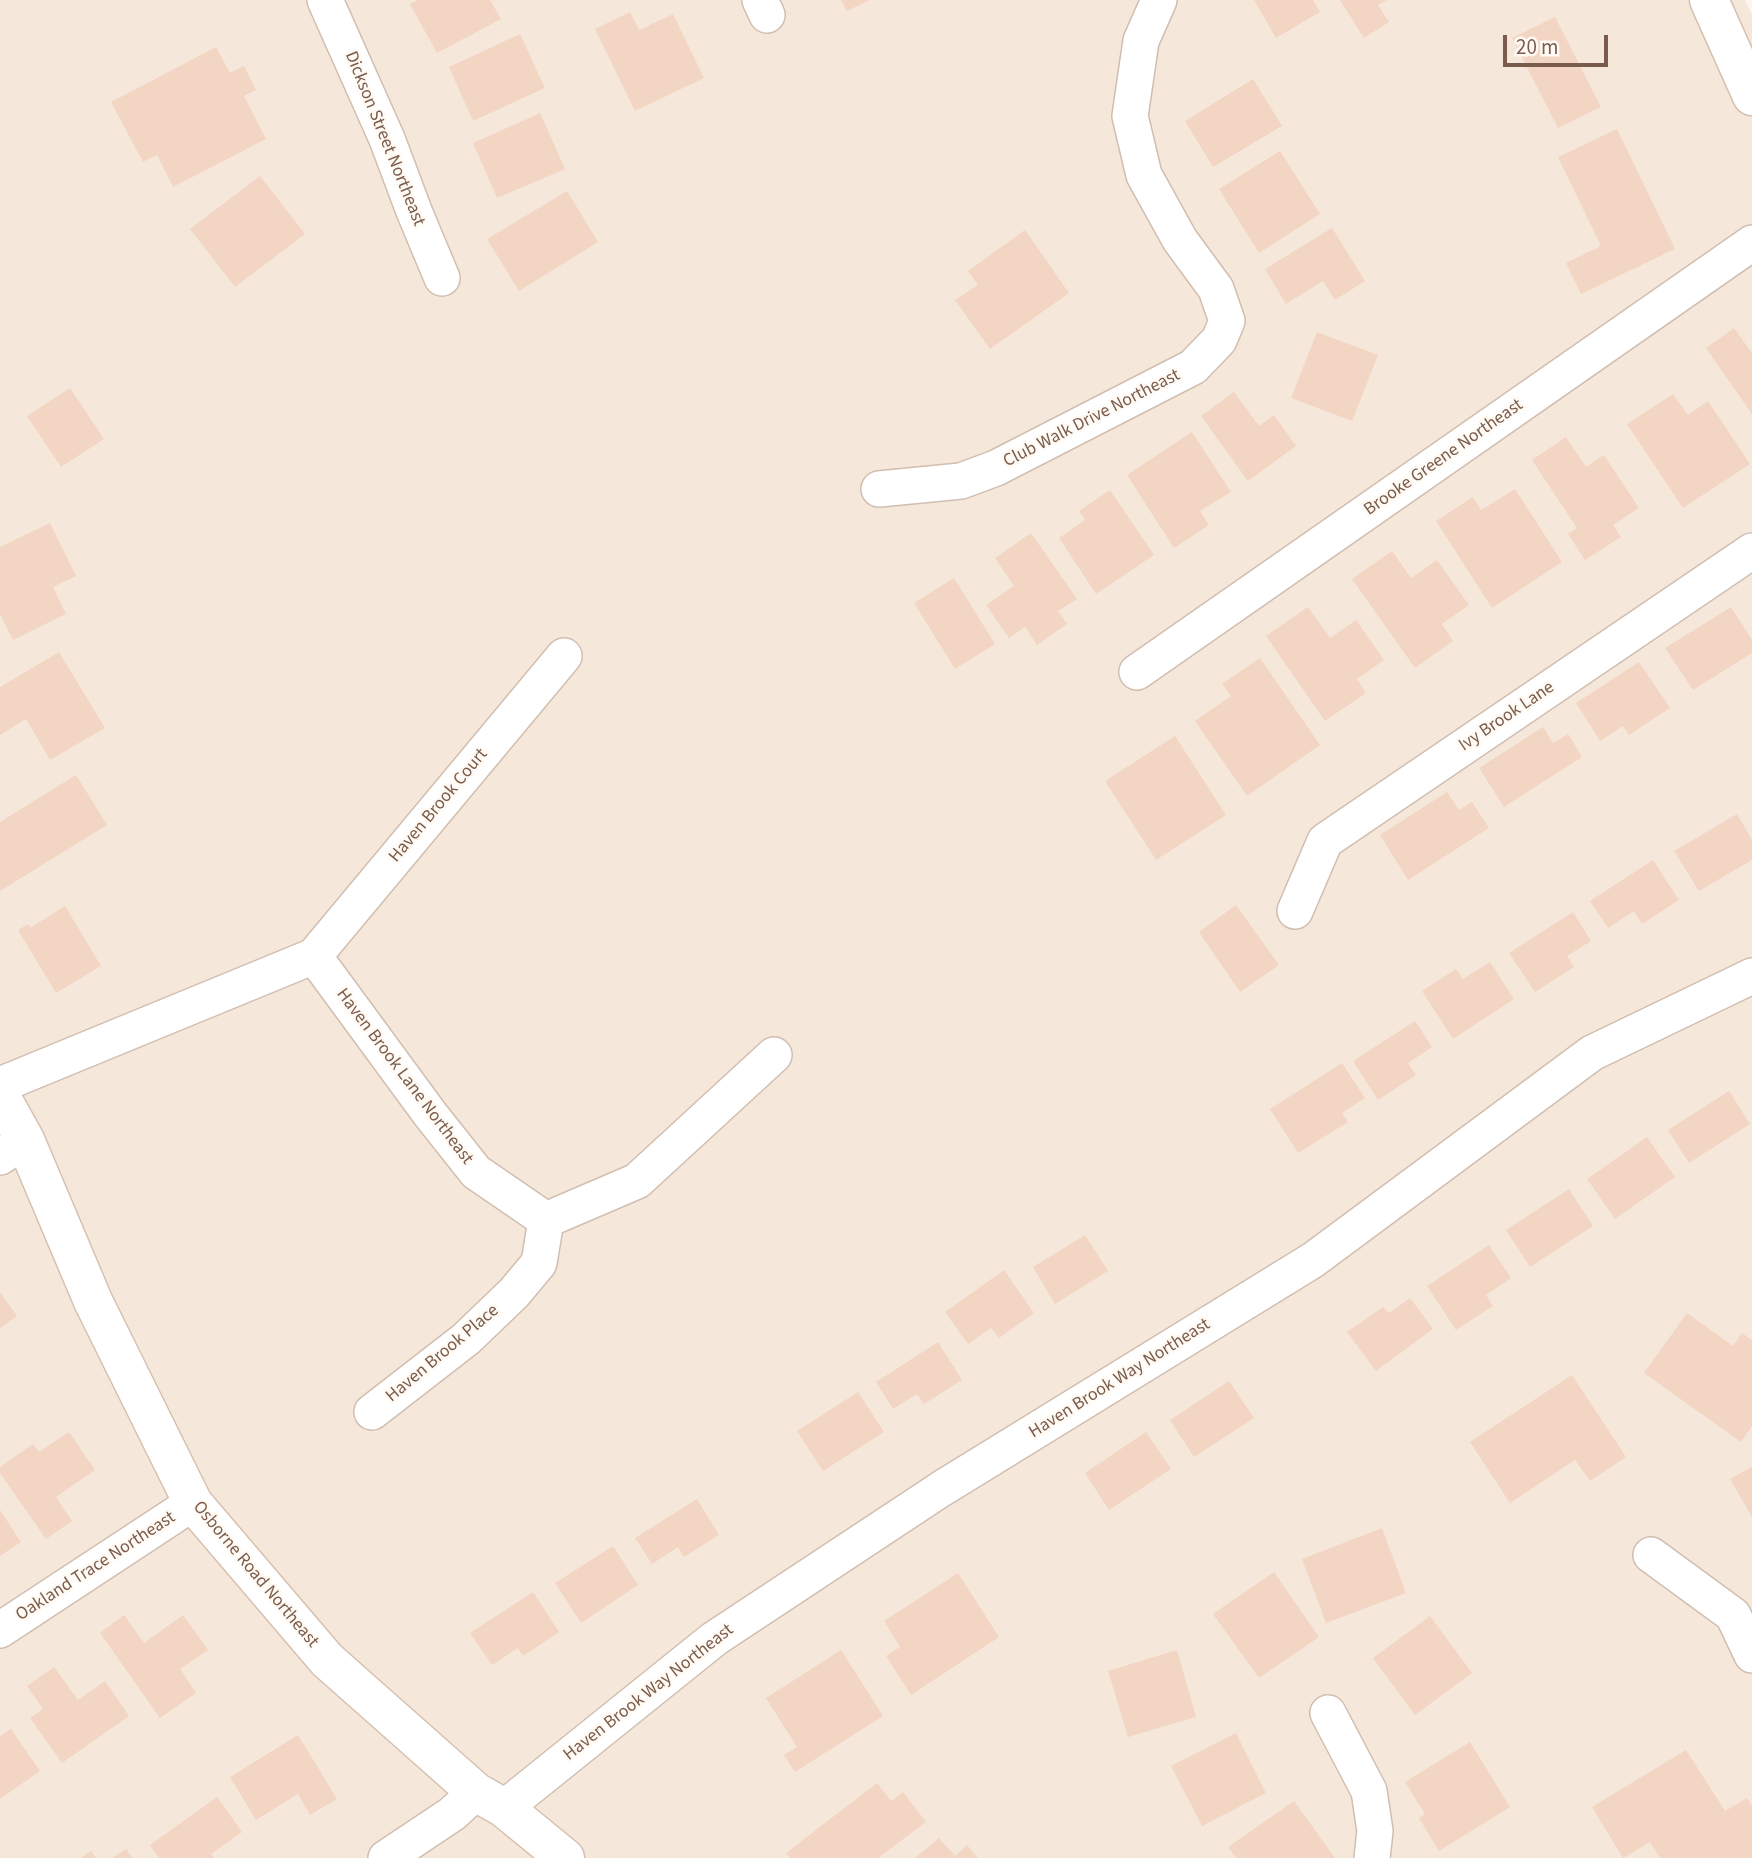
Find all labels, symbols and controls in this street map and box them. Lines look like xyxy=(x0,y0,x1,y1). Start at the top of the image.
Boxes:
scale bar xyxy=(1507,21,1612,65)
text: 20 m xyxy=(1516,32,1558,62)
street label: Dickson Street Northeast xyxy=(339,48,429,230)
street label: Club Walk Drive Northeast xyxy=(1000,365,1184,473)
street label: Brooke Greene Northeast xyxy=(1360,395,1528,521)
street label: Ivy Brook Lane xyxy=(1455,677,1559,757)
street label: Haven Brook Court xyxy=(385,745,493,867)
street label: Haven Brook Lane Northeast xyxy=(331,985,477,1169)
street label: Haven Brook Place xyxy=(382,1300,504,1408)
street label: Haven Brook Way Northeast xyxy=(1025,1314,1215,1444)
street label: Osborne Road Northeast xyxy=(187,1497,323,1653)
street label: Oakland Trace Northeast xyxy=(12,1507,180,1627)
street label: Haven Brook Way Northeast xyxy=(560,1620,738,1766)

